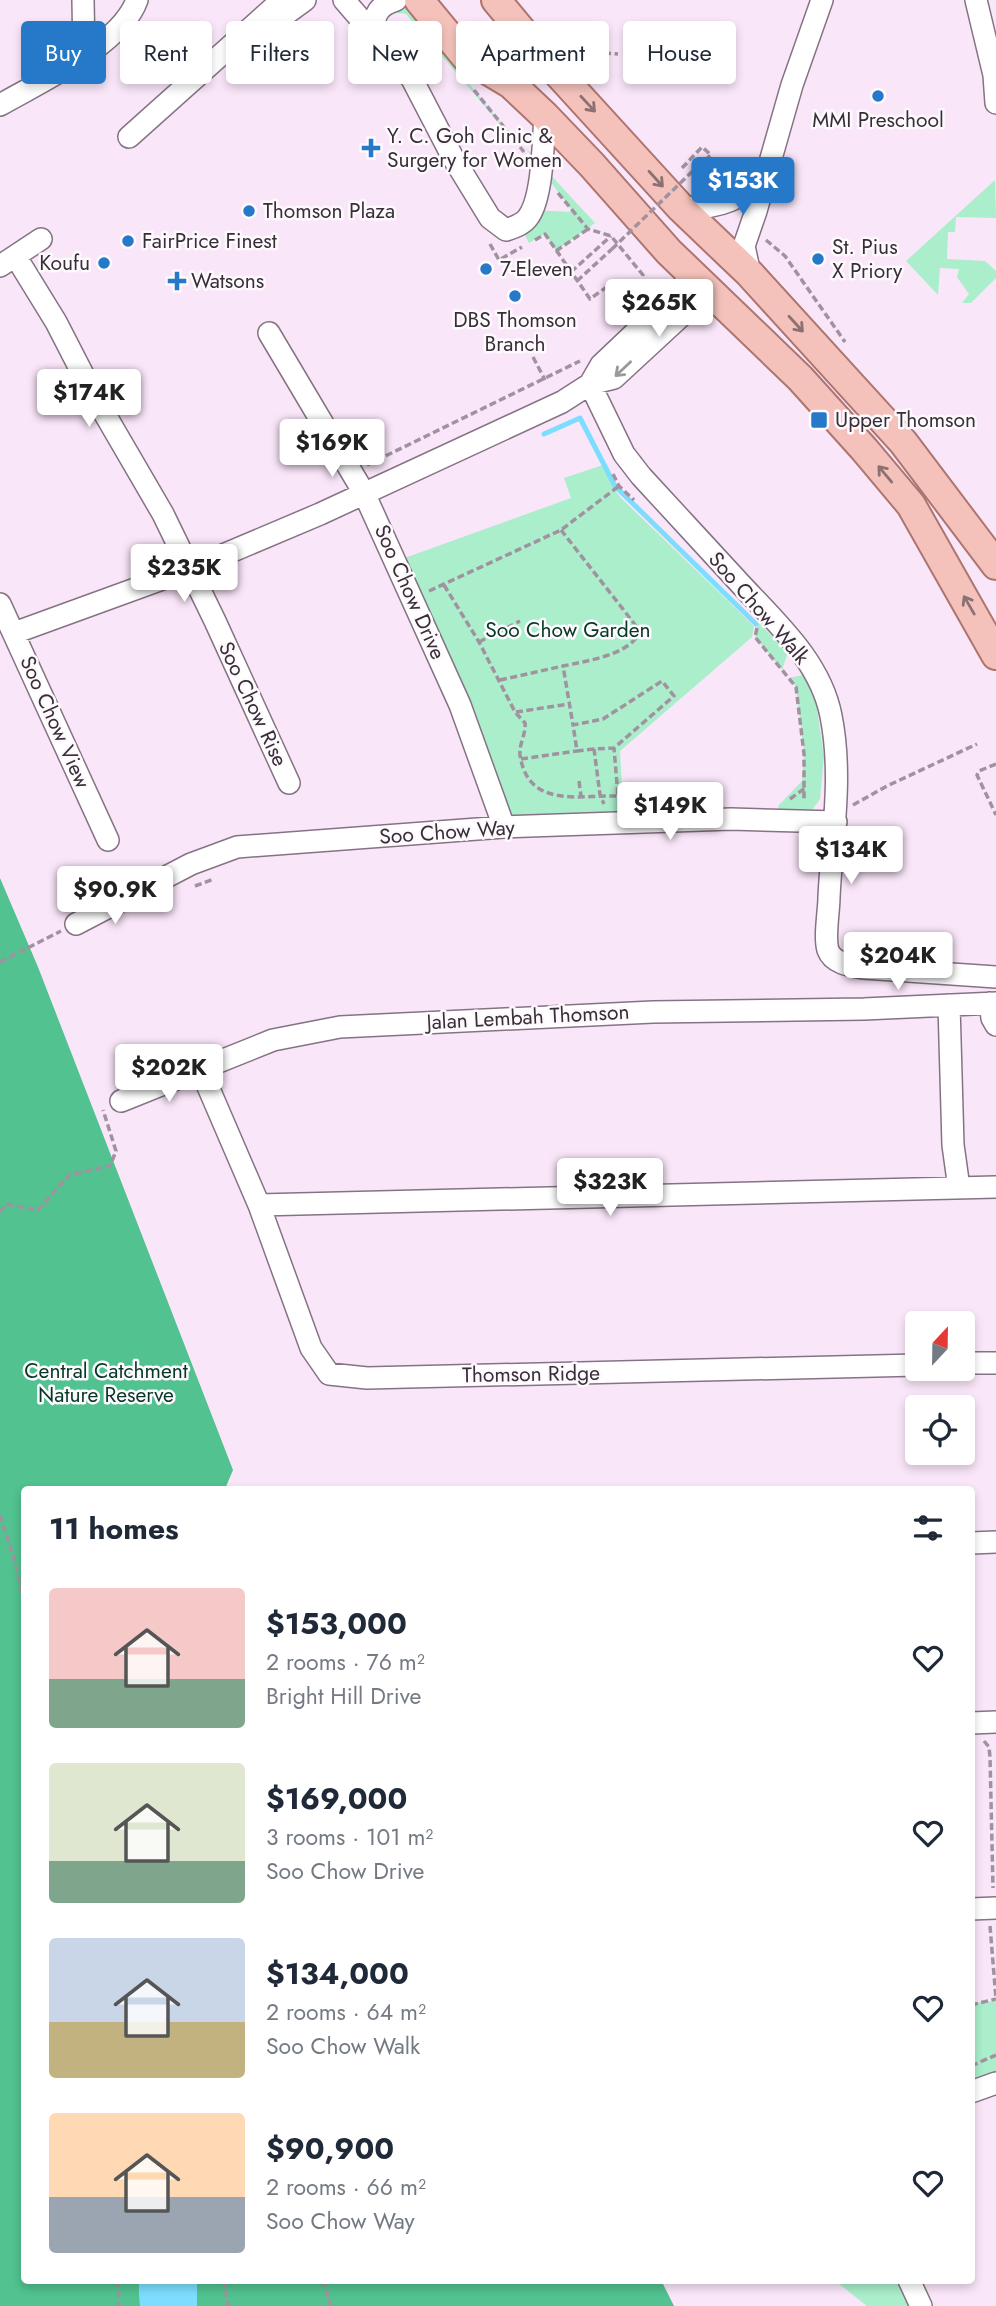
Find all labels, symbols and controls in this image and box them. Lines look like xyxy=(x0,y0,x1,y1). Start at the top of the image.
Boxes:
chip: Buy xyxy=(21,21,106,84)
chip: Rent xyxy=(120,21,212,84)
chip: Filters xyxy=(226,21,334,84)
chip: New xyxy=(348,21,442,84)
chip: Apartment xyxy=(456,21,609,84)
chip: House xyxy=(623,21,736,84)
marker: MMI Preschool xyxy=(870,88,886,104)
one-way arrow xyxy=(579,95,596,112)
place label: MMI Preschool xyxy=(812,105,944,135)
place label: Y. C. Goh Clinic & Surgery for Women xyxy=(387,121,562,175)
marker: Y. C. Goh Clinic & Surgery for Women xyxy=(361,138,381,158)
pin: $153K xyxy=(694,158,792,217)
text: $153K xyxy=(707,163,779,197)
one-way arrow xyxy=(647,170,664,187)
place label: Thomson Plaza xyxy=(263,196,395,226)
marker: Thomson Plaza xyxy=(241,203,257,219)
place label: FairPrice Finest xyxy=(142,226,277,256)
place label: St. Pius X Priory xyxy=(832,232,903,286)
marker: FairPrice Finest xyxy=(120,233,136,249)
place label: Koufu xyxy=(39,248,90,278)
marker: St. Pius X Priory xyxy=(810,251,826,267)
place label: 7-Eleven xyxy=(500,254,573,284)
marker: Koufu xyxy=(96,255,112,271)
marker: 7-Eleven xyxy=(478,261,494,277)
place label: Watsons xyxy=(191,266,264,296)
marker: Watsons xyxy=(169,273,185,289)
pin: $265K xyxy=(610,280,708,339)
text: $265K xyxy=(621,285,697,319)
marker: DBS Thomson Branch xyxy=(507,288,523,304)
place label: DBS Thomson Branch xyxy=(453,305,577,359)
one-way arrow xyxy=(788,315,804,333)
one-way arrow xyxy=(615,361,632,378)
pin: $174K xyxy=(40,370,138,429)
text: $174K xyxy=(53,375,125,409)
place label: Upper Thomson xyxy=(835,405,976,435)
marker: Upper Thomson xyxy=(809,410,829,430)
pin: $169K xyxy=(283,420,381,479)
text: $169K xyxy=(296,425,368,459)
one-way arrow xyxy=(877,466,893,484)
street label: Soo Chow Drive xyxy=(367,520,453,664)
pin: $235K xyxy=(135,544,233,604)
street label: Soo Chow Walk xyxy=(702,545,817,672)
text: $235K xyxy=(147,550,221,584)
one-way arrow xyxy=(962,595,976,615)
park label: Soo Chow Garden xyxy=(485,615,651,645)
street label: Soo Chow Rise xyxy=(211,637,295,771)
street label: Soo Chow View xyxy=(12,651,98,794)
pin: $149K xyxy=(621,782,719,842)
text: $149K xyxy=(633,788,707,822)
street label: Soo Chow Way xyxy=(378,812,517,852)
pin: $134K xyxy=(802,826,900,886)
text: $134K xyxy=(815,832,887,866)
pin: $90.9K xyxy=(58,866,172,926)
text: $90.9K xyxy=(73,872,157,906)
pin: $204K xyxy=(849,932,947,992)
text: $204K xyxy=(860,938,936,972)
street label: Jalan Lembah Thomson xyxy=(423,997,630,1037)
pin: $202K xyxy=(120,1044,218,1104)
text: $202K xyxy=(131,1050,207,1084)
pin: $323K xyxy=(561,1158,659,1218)
text: $323K xyxy=(573,1164,647,1198)
north arrow xyxy=(905,1311,975,1381)
map controls xyxy=(905,1311,975,1465)
park label: Central Catchment Nature Reserve xyxy=(24,1356,188,1410)
street label: Thomson Ridge xyxy=(462,1358,600,1390)
button: locate xyxy=(905,1395,975,1465)
text: 11 homes xyxy=(49,1507,179,1550)
icon: filters xyxy=(909,1509,947,1547)
text: $153,000 xyxy=(266,1602,407,1645)
icon: home xyxy=(105,1616,189,1700)
icon: heart xyxy=(909,1639,947,1677)
text: 2 rooms · 76 m² xyxy=(266,1645,425,1679)
text: Bright Hill Drive xyxy=(266,1679,421,1713)
text: $169,000 xyxy=(266,1777,407,1820)
icon: home xyxy=(105,1791,189,1875)
icon: heart xyxy=(909,1814,947,1852)
text: 3 rooms · 101 m² xyxy=(266,1820,433,1854)
text: Soo Chow Drive xyxy=(266,1854,424,1888)
text: $134,000 xyxy=(266,1952,409,1995)
icon: home xyxy=(105,1966,189,2050)
icon: heart xyxy=(909,1989,947,2027)
text: 2 rooms · 64 m² xyxy=(266,1995,426,2029)
text: Soo Chow Walk xyxy=(266,2029,420,2063)
text: $90,900 xyxy=(266,2127,394,2170)
icon: home xyxy=(105,2141,189,2225)
icon: heart xyxy=(909,2164,947,2202)
text: 2 rooms · 66 m² xyxy=(266,2170,426,2204)
text: Soo Chow Way xyxy=(266,2204,415,2238)

